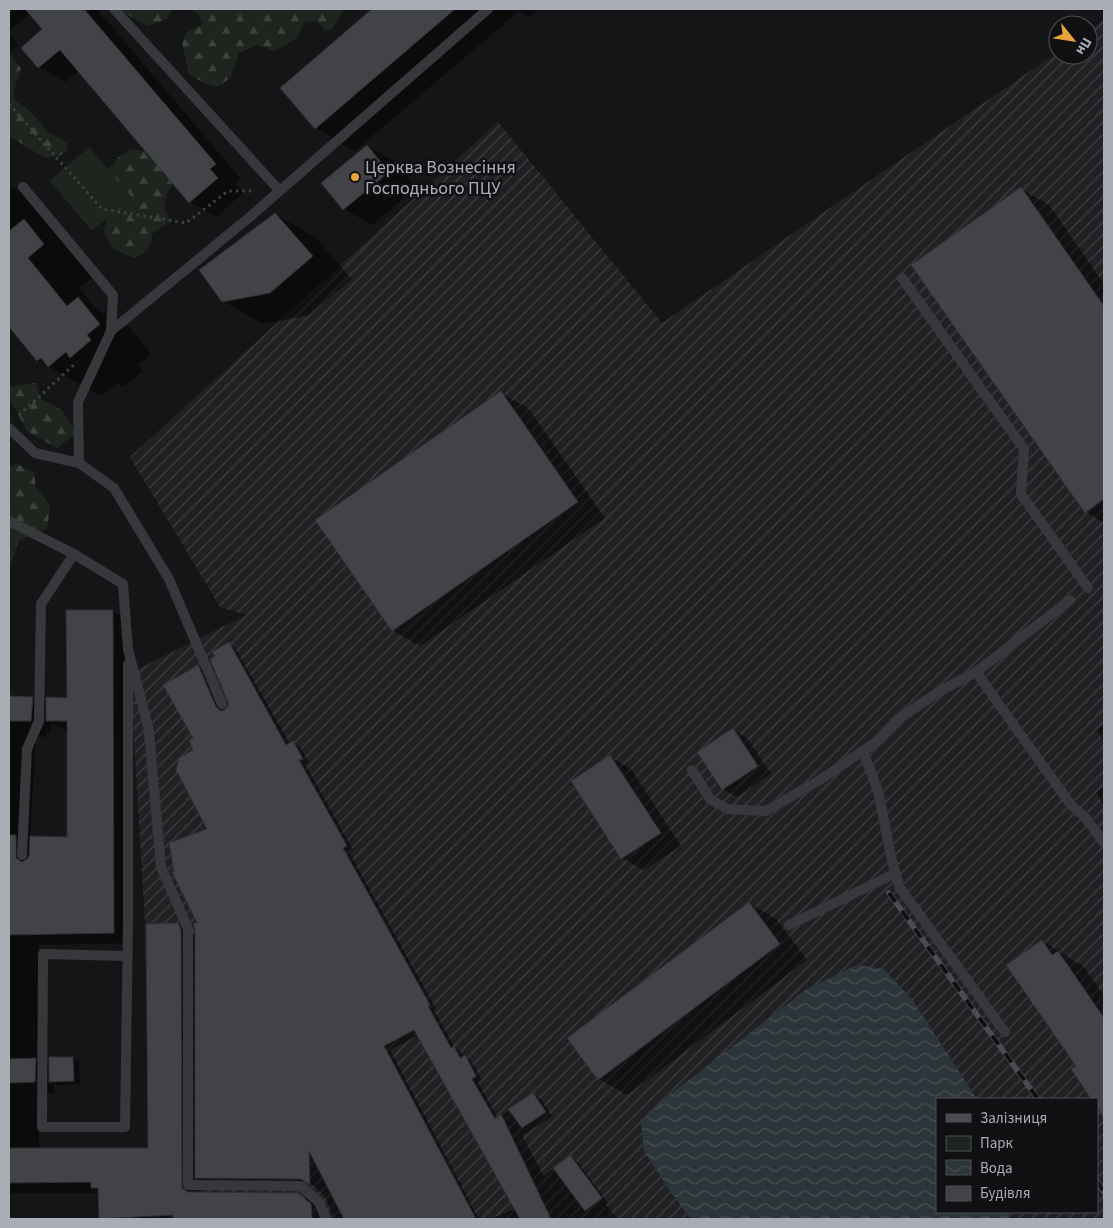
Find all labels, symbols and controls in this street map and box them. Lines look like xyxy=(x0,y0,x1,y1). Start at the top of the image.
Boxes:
north arrow xyxy=(1048,15,1098,65)
text: Пн xyxy=(1070,33,1096,59)
place label: Церква Вознесіння Господнього ПЦУ xyxy=(365,155,516,201)
marker: Церква Вознесіння Господнього ПЦУ xyxy=(349,171,361,183)
legend xyxy=(936,1098,1098,1213)
text: Залізниця xyxy=(980,1108,1047,1129)
text: Парк xyxy=(980,1133,1014,1154)
text: Вода xyxy=(980,1158,1013,1179)
text: Будівля xyxy=(980,1183,1030,1204)

